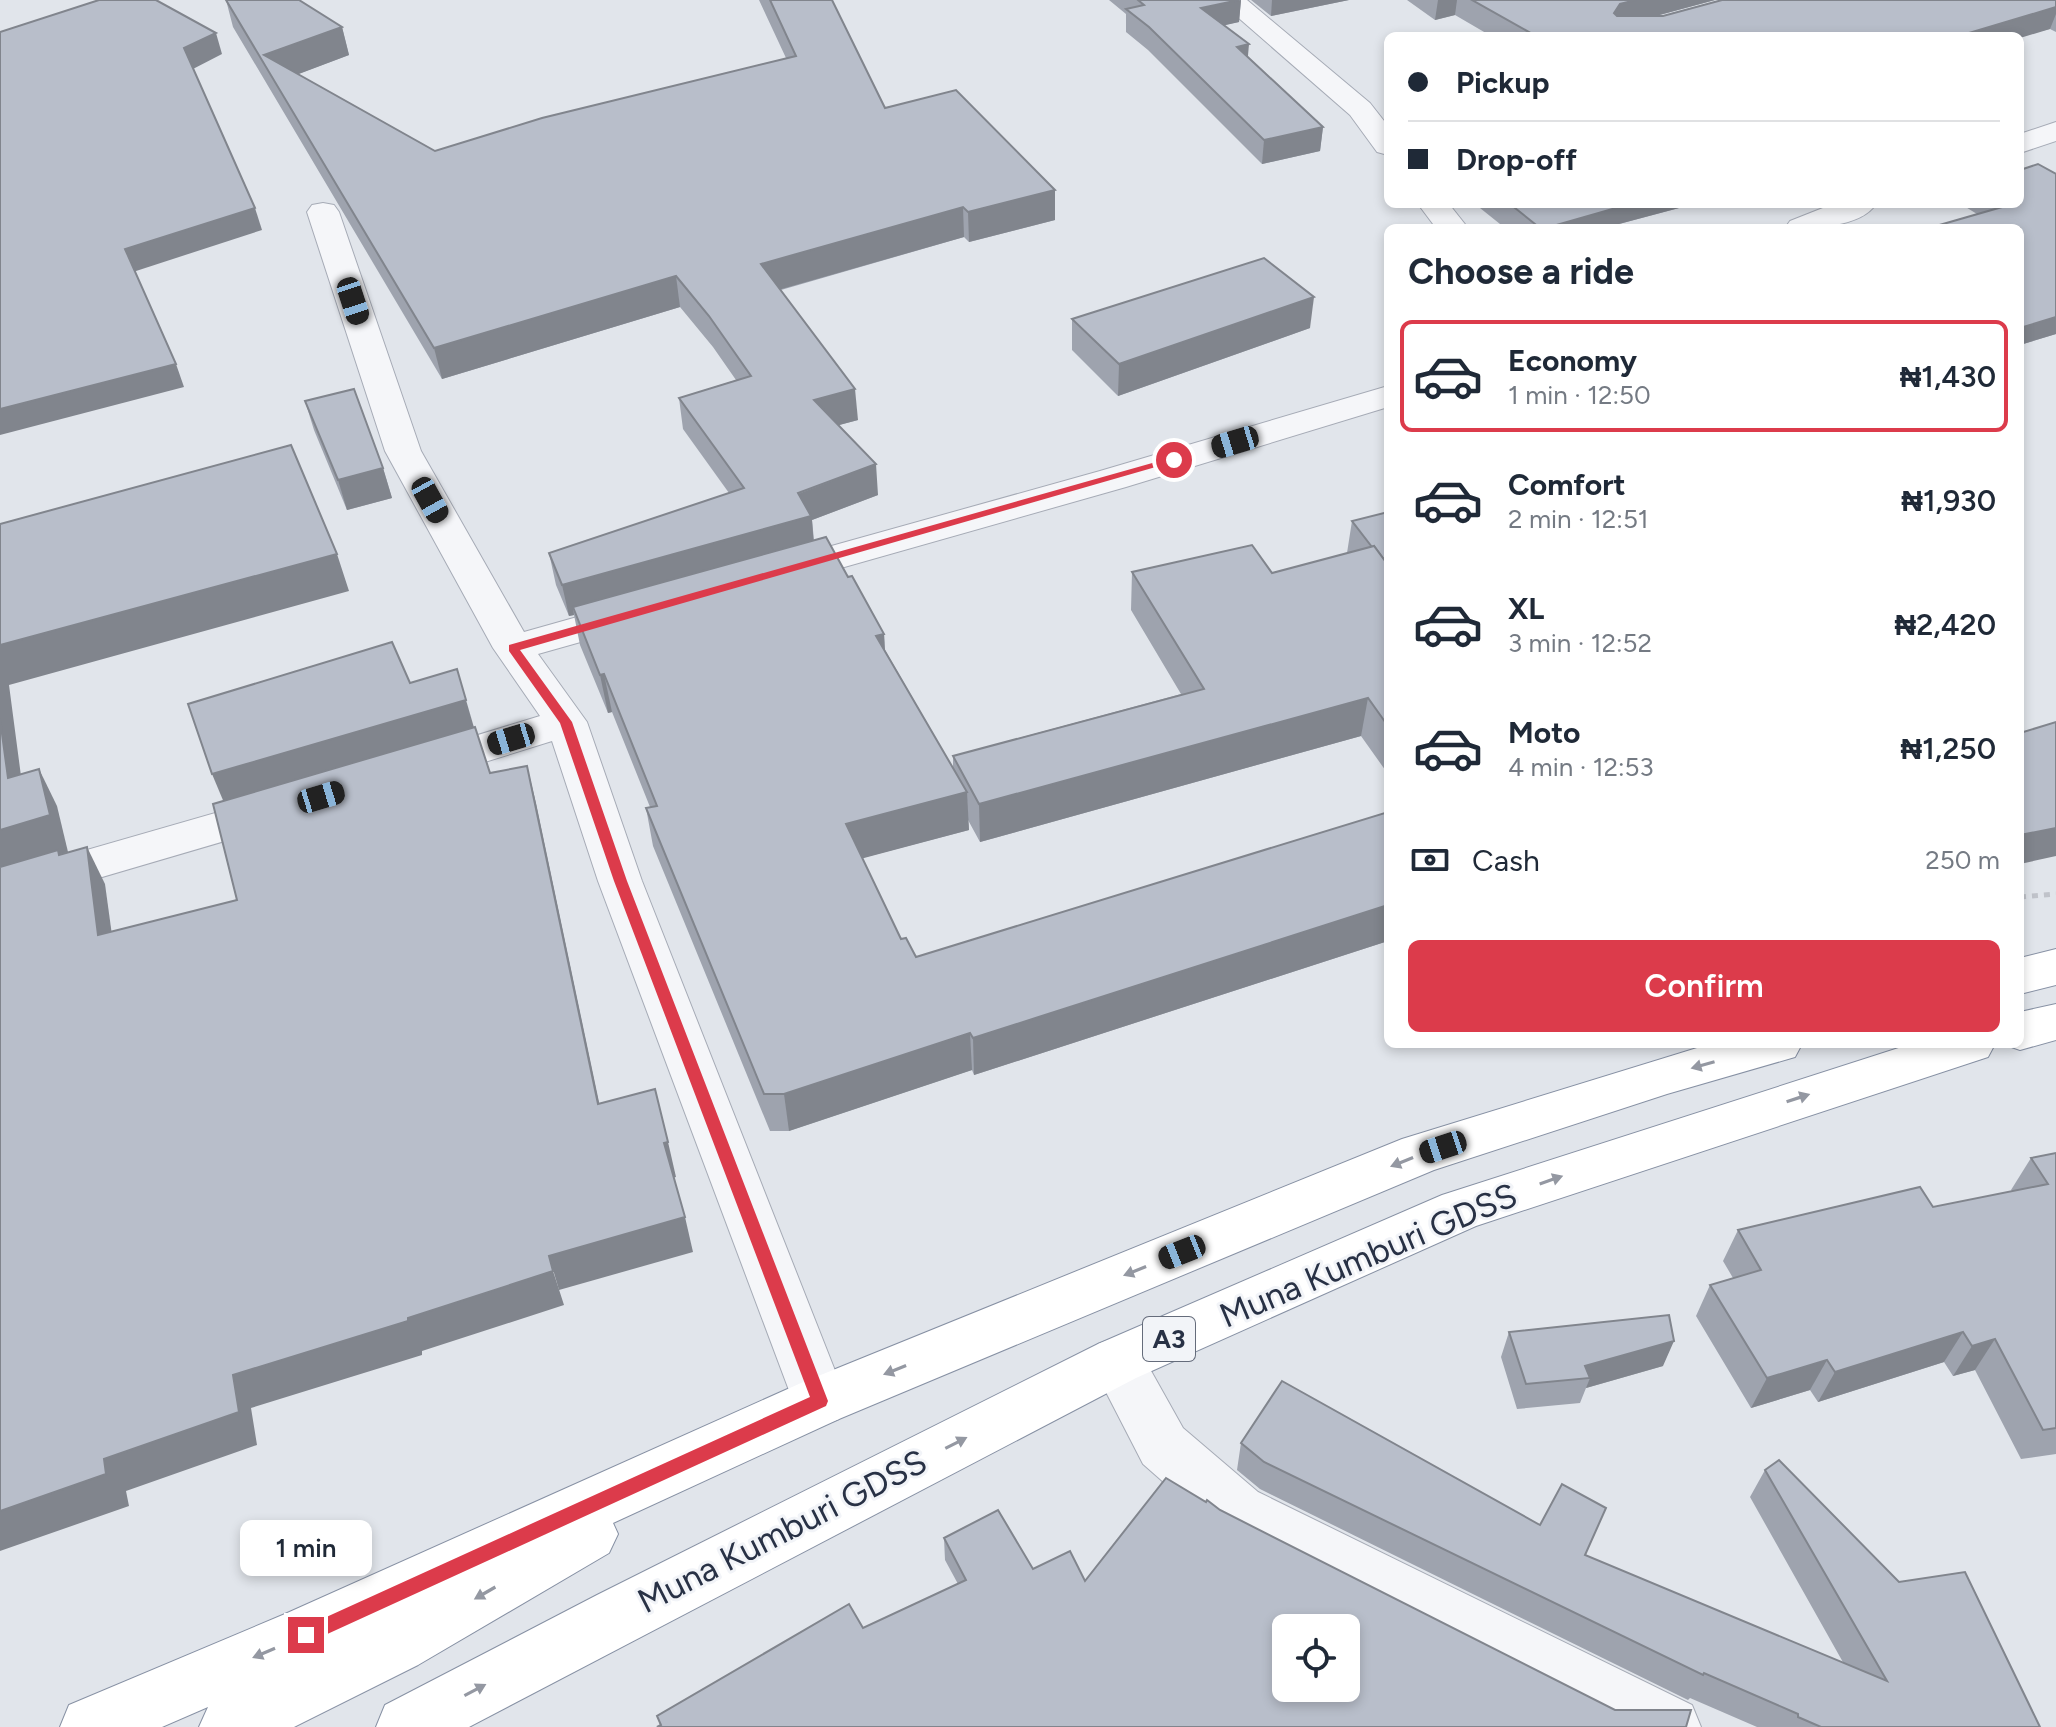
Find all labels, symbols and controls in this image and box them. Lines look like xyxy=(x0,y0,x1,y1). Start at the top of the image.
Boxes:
text: Pickup xyxy=(1456,64,1550,101)
text: Drop-off xyxy=(1456,141,1577,178)
text: Choose a ride xyxy=(1408,250,1634,293)
car xyxy=(334,274,372,328)
icon: car xyxy=(1412,340,1484,412)
text: Economy xyxy=(1508,342,1637,379)
text: ₦1,430 xyxy=(1900,358,1996,395)
text: 1 min · 12:50 xyxy=(1508,379,1651,411)
car xyxy=(1209,424,1261,460)
route start xyxy=(1156,442,1192,478)
icon: car xyxy=(1412,464,1484,536)
text: Comfort xyxy=(1508,466,1626,503)
car xyxy=(408,473,452,527)
text: ₦1,930 xyxy=(1901,482,1996,519)
text: 2 min · 12:51 xyxy=(1508,503,1649,535)
icon: car xyxy=(1412,588,1484,660)
text: XL xyxy=(1508,590,1544,627)
text: ₦2,420 xyxy=(1895,606,1996,643)
text: 3 min · 12:52 xyxy=(1508,627,1652,659)
icon: car xyxy=(1412,712,1484,784)
text: Moto xyxy=(1508,714,1580,751)
car xyxy=(485,721,537,757)
text: ₦1,250 xyxy=(1901,730,1996,767)
text: 4 min · 12:53 xyxy=(1508,751,1654,783)
car xyxy=(295,779,347,815)
icon: cash xyxy=(1408,838,1452,882)
text: Cash xyxy=(1472,842,1540,879)
text: 250 m xyxy=(1925,844,2000,876)
button: Confirm xyxy=(1408,940,2000,1032)
one-way arrow xyxy=(1690,1059,1714,1072)
one-way arrow xyxy=(1786,1091,1810,1104)
car xyxy=(1416,1128,1470,1166)
one-way arrow xyxy=(1390,1155,1414,1168)
one-way arrow xyxy=(1539,1173,1563,1185)
street label: Muna Kumburi GDSS xyxy=(1214,1174,1523,1337)
car xyxy=(1155,1232,1209,1272)
one-way arrow xyxy=(1123,1264,1147,1277)
road number: A3 xyxy=(1143,1317,1195,1361)
one-way arrow xyxy=(883,1363,907,1376)
one-way arrow xyxy=(944,1437,967,1450)
street label: Muna Kumburi GDSS xyxy=(631,1441,934,1622)
callout: 1 min xyxy=(240,1519,372,1575)
text: 1 min xyxy=(276,1532,336,1564)
one-way arrow xyxy=(474,1586,496,1600)
map controls xyxy=(1272,1614,1360,1702)
button: locate xyxy=(1272,1614,1360,1702)
route end xyxy=(288,1617,324,1653)
one-way arrow xyxy=(252,1646,276,1659)
one-way arrow xyxy=(464,1684,487,1697)

